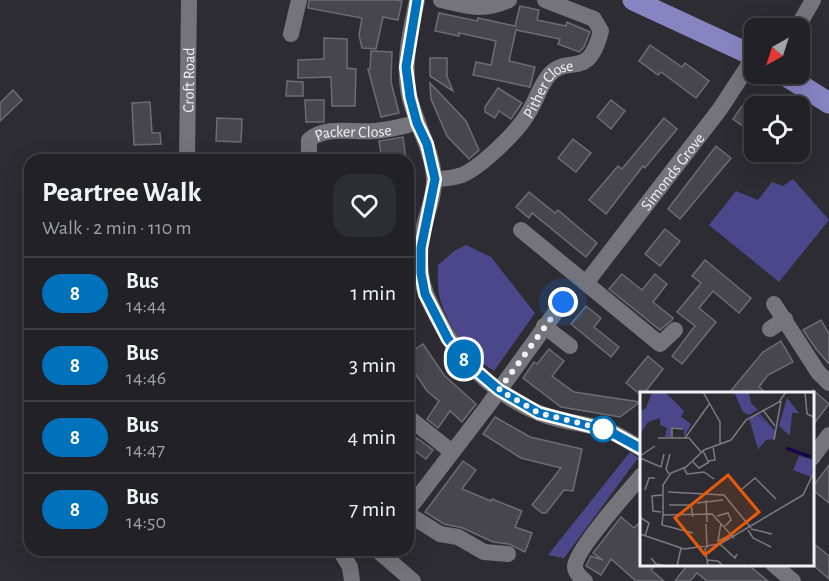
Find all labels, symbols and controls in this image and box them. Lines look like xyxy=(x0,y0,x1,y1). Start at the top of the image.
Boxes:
north arrow xyxy=(744,18,810,84)
map controls xyxy=(744,18,810,162)
street label: Croft Road xyxy=(181,47,197,113)
street label: Pither Close xyxy=(520,58,574,121)
button: locate xyxy=(744,96,810,162)
street label: Packer Close xyxy=(312,122,393,144)
street label: Simonds Grove xyxy=(638,130,708,214)
button: heart xyxy=(333,174,396,237)
text: Peartree Walk xyxy=(42,179,201,207)
text: Walk · 2 min · 110 m xyxy=(42,218,192,238)
text: Bus xyxy=(126,270,159,292)
text: 1 min xyxy=(351,282,396,304)
text: 8 xyxy=(70,283,80,304)
your location xyxy=(548,287,578,317)
text: 14:44 xyxy=(126,296,166,316)
line badge: 8 xyxy=(444,340,484,378)
text: Bus xyxy=(126,342,159,364)
text: 8 xyxy=(459,349,469,370)
text: 3 min xyxy=(349,354,396,376)
text: 8 xyxy=(70,355,80,376)
text: 14:46 xyxy=(126,368,166,388)
inset map xyxy=(640,392,814,566)
text: Bus xyxy=(126,414,159,436)
unlabelled marker xyxy=(590,416,616,442)
text: 4 min xyxy=(348,426,396,448)
text: 8 xyxy=(70,427,80,448)
text: 14:47 xyxy=(126,440,165,460)
text: Bus xyxy=(126,486,159,508)
text: 7 min xyxy=(349,498,396,520)
text: 8 xyxy=(70,499,80,520)
text: 14:50 xyxy=(126,512,166,532)

